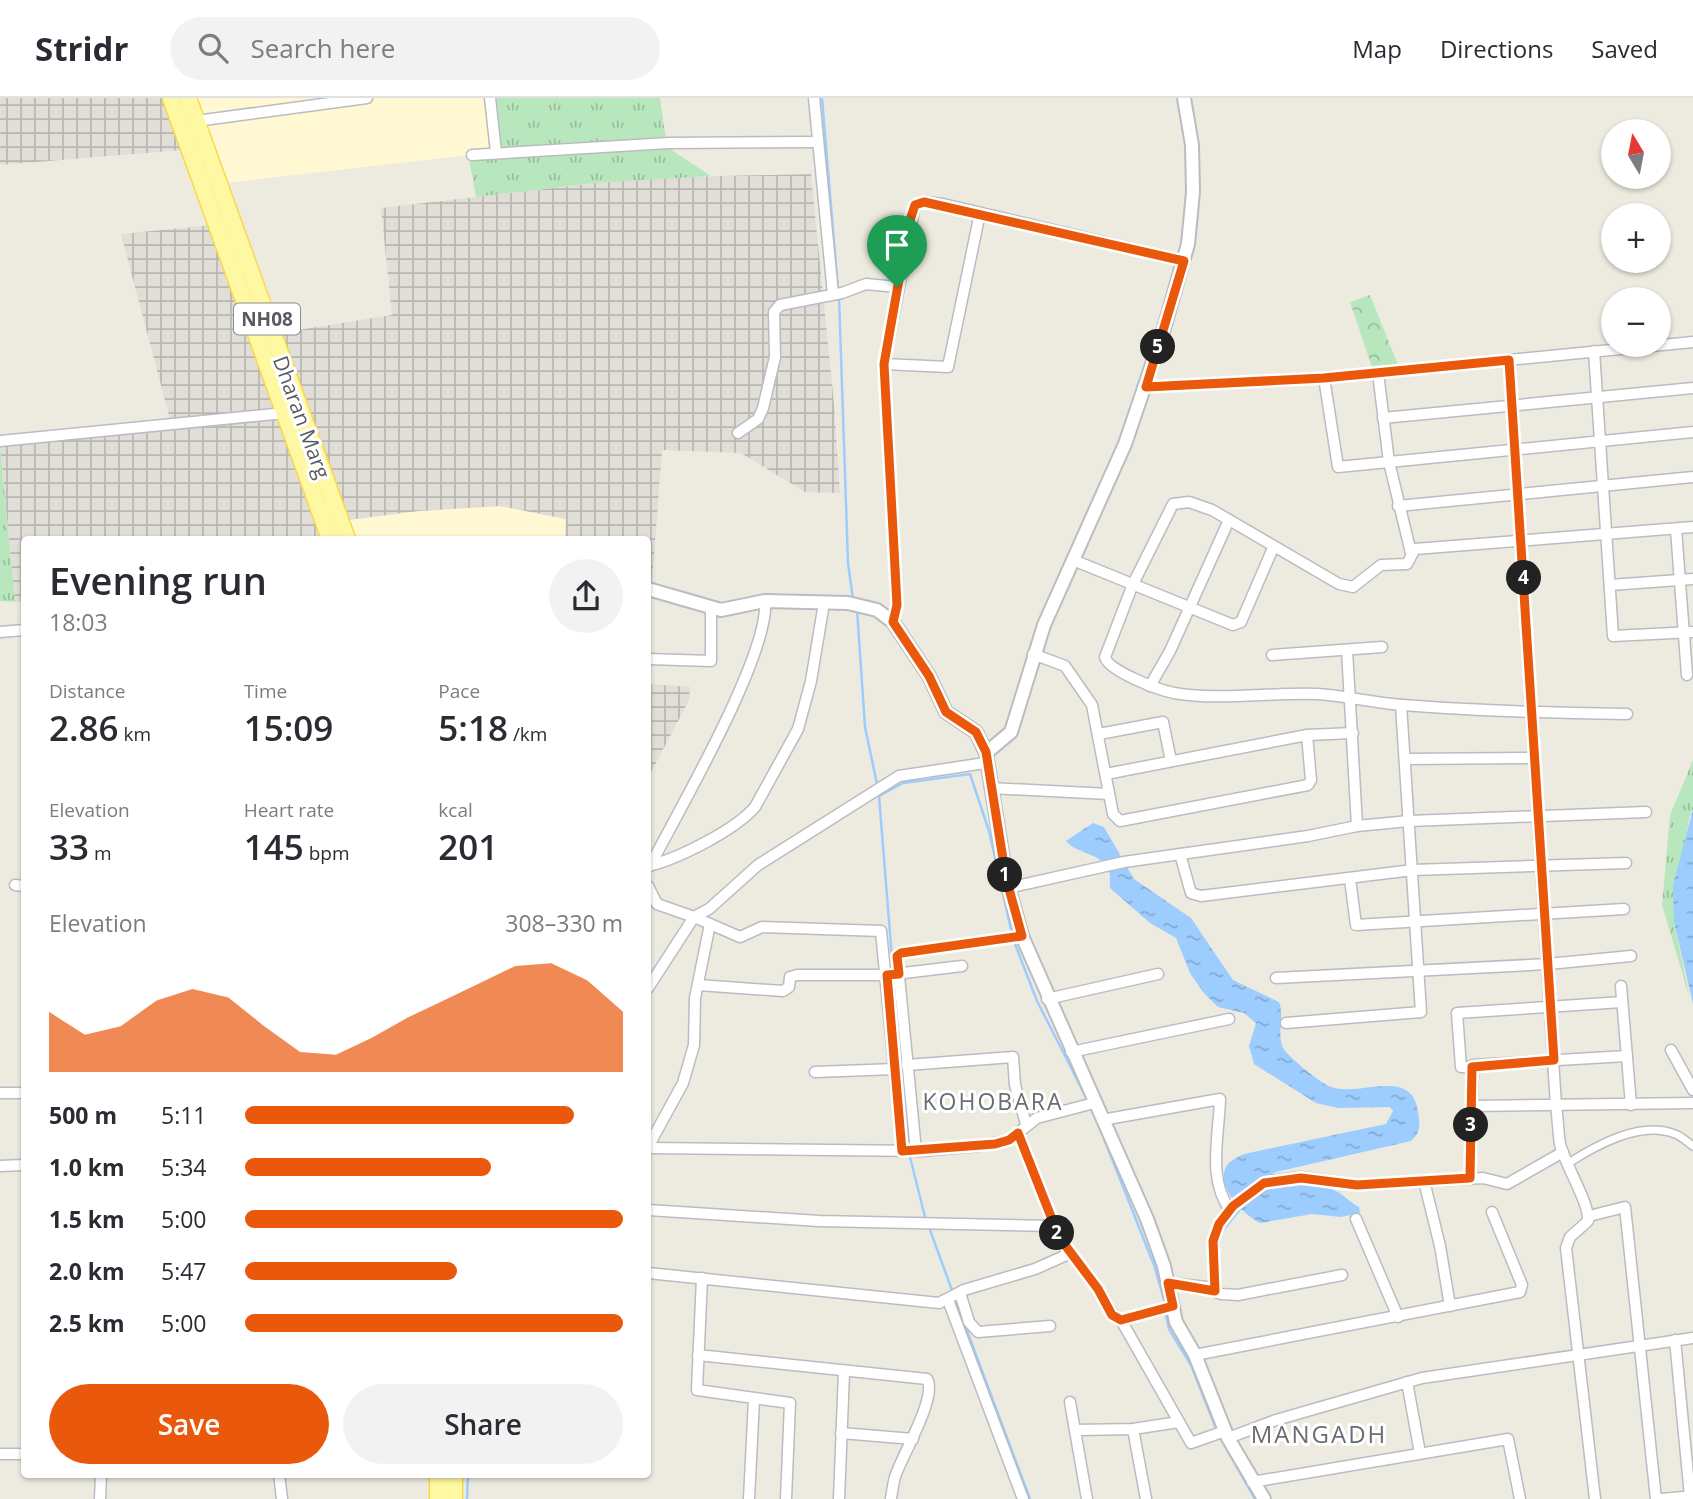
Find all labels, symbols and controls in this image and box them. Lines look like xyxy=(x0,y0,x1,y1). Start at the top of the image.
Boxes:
search box xyxy=(170,17,660,80)
text: Stridr xyxy=(35,26,128,71)
icon: search xyxy=(194,29,232,67)
text: Search here xyxy=(250,30,395,66)
text: Map xyxy=(1352,32,1402,65)
text: Directions xyxy=(1440,32,1553,65)
text: Saved xyxy=(1591,32,1658,65)
north arrow xyxy=(1601,119,1671,189)
map controls xyxy=(1601,119,1671,357)
button: + xyxy=(1601,203,1671,273)
pin xyxy=(867,215,927,287)
icon: arrive xyxy=(878,226,916,264)
button: − xyxy=(1601,287,1671,357)
road number: NH08 xyxy=(234,304,300,334)
pin: 5 xyxy=(1140,330,1176,364)
text: 5 xyxy=(1152,333,1163,359)
street label: Dharan Marg xyxy=(267,352,337,482)
text: Evening run xyxy=(49,554,267,606)
button: share xyxy=(549,559,623,633)
pin: 4 xyxy=(1506,560,1542,596)
text: 4 xyxy=(1518,564,1529,590)
text: 18:03 xyxy=(49,606,108,638)
text: Distance xyxy=(49,678,125,704)
text: Time xyxy=(244,678,287,704)
text: Pace xyxy=(438,678,480,704)
text: 2.86 xyxy=(49,704,119,751)
text: 15:09 xyxy=(244,704,333,751)
text: 5:18 xyxy=(438,704,508,751)
text: km xyxy=(119,721,151,747)
text: /km xyxy=(508,721,547,747)
text: Elevation xyxy=(49,797,130,823)
text: Heart rate xyxy=(244,797,334,823)
text: kcal xyxy=(438,797,473,823)
text: 33 xyxy=(49,823,89,870)
text: 145 xyxy=(244,823,304,870)
text: 201 xyxy=(438,823,498,870)
text: m xyxy=(89,840,112,866)
text: bpm xyxy=(304,840,349,866)
pin: 1 xyxy=(988,858,1023,892)
text: 1 xyxy=(999,861,1010,887)
text: Elevation xyxy=(49,907,147,939)
text: 308–330 m xyxy=(505,907,623,939)
district label: KOHOBARA xyxy=(923,1085,1063,1117)
text: 500 m xyxy=(49,1099,117,1131)
text: 5:11 xyxy=(161,1099,207,1131)
pin: 3 xyxy=(1454,1108,1488,1142)
text: 3 xyxy=(1465,1111,1476,1137)
text: 1.0 km xyxy=(49,1151,125,1183)
text: 5:34 xyxy=(161,1151,207,1183)
text: 1.5 km xyxy=(49,1203,125,1235)
text: 5:00 xyxy=(161,1203,207,1235)
pin: 2 xyxy=(1040,1216,1074,1250)
text: 2 xyxy=(1051,1219,1062,1245)
text: 2.0 km xyxy=(49,1255,125,1287)
text: 5:47 xyxy=(161,1255,207,1287)
text: 2.5 km xyxy=(49,1307,125,1339)
text: 5:00 xyxy=(161,1307,207,1339)
button: Save xyxy=(49,1384,329,1464)
button: Share xyxy=(343,1384,623,1464)
district label: MANGADH xyxy=(1251,1417,1387,1450)

